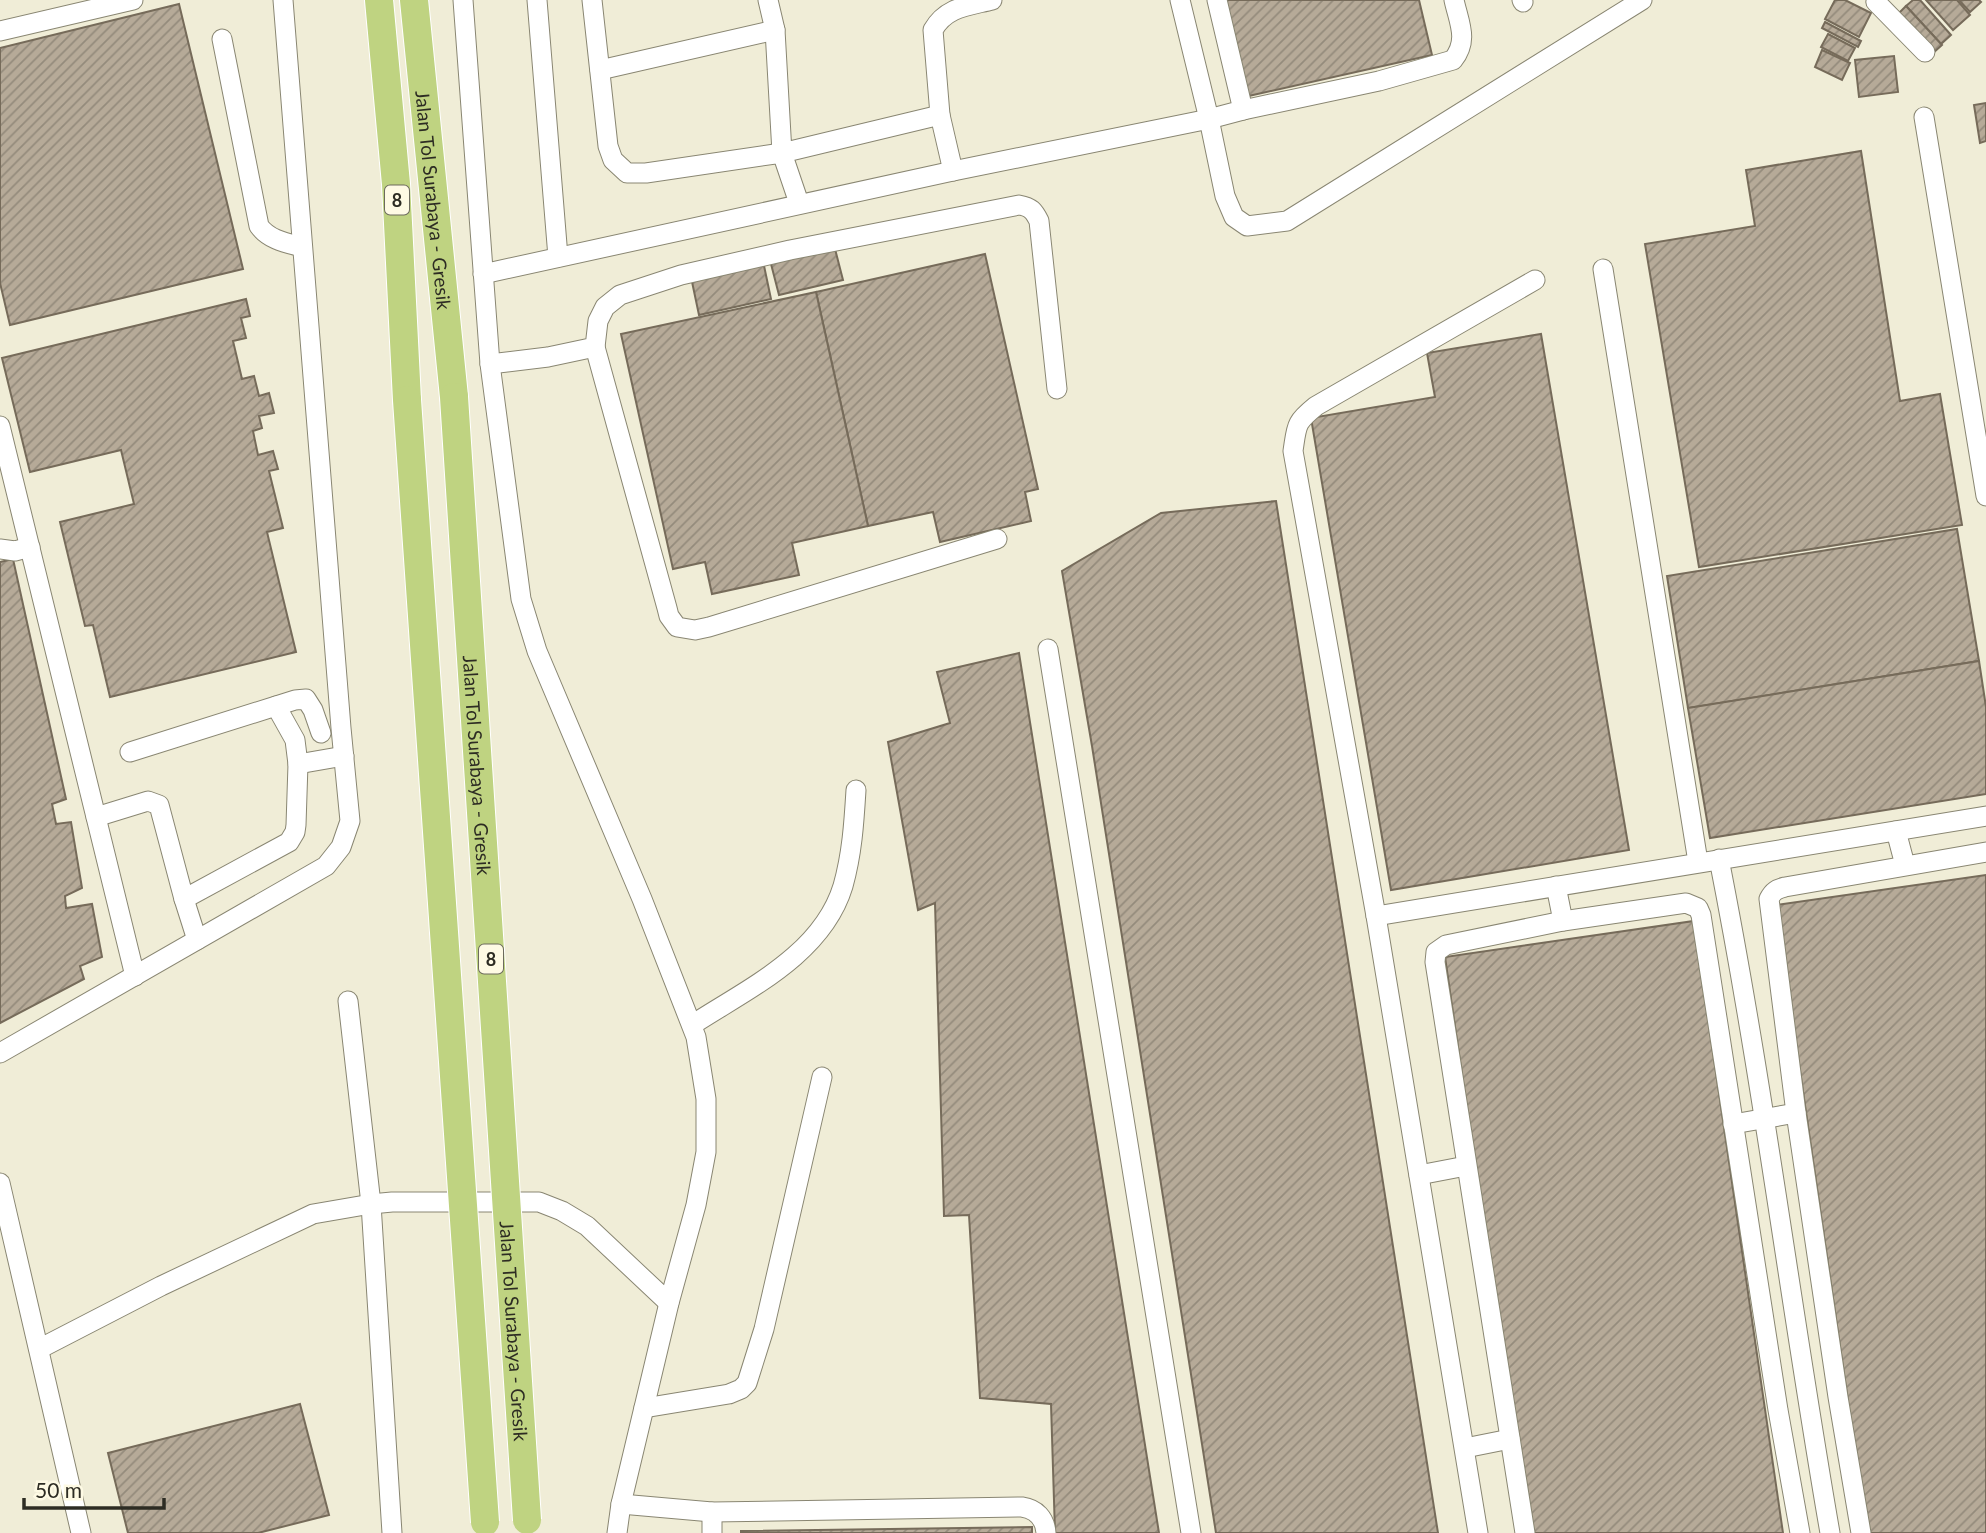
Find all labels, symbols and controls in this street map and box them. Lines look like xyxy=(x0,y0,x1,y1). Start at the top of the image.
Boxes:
street label: Jalan Tol Surabaya - Gresik xyxy=(412,89,457,311)
road number: 8 xyxy=(385,186,409,215)
street label: Jalan Tol Surabaya - Gresik xyxy=(459,654,497,876)
road number: 8 xyxy=(479,944,503,974)
street label: Jalan Tol Surabaya - Gresik xyxy=(496,1220,533,1442)
scale bar xyxy=(24,1466,164,1510)
text: 50 m xyxy=(35,1477,82,1502)

